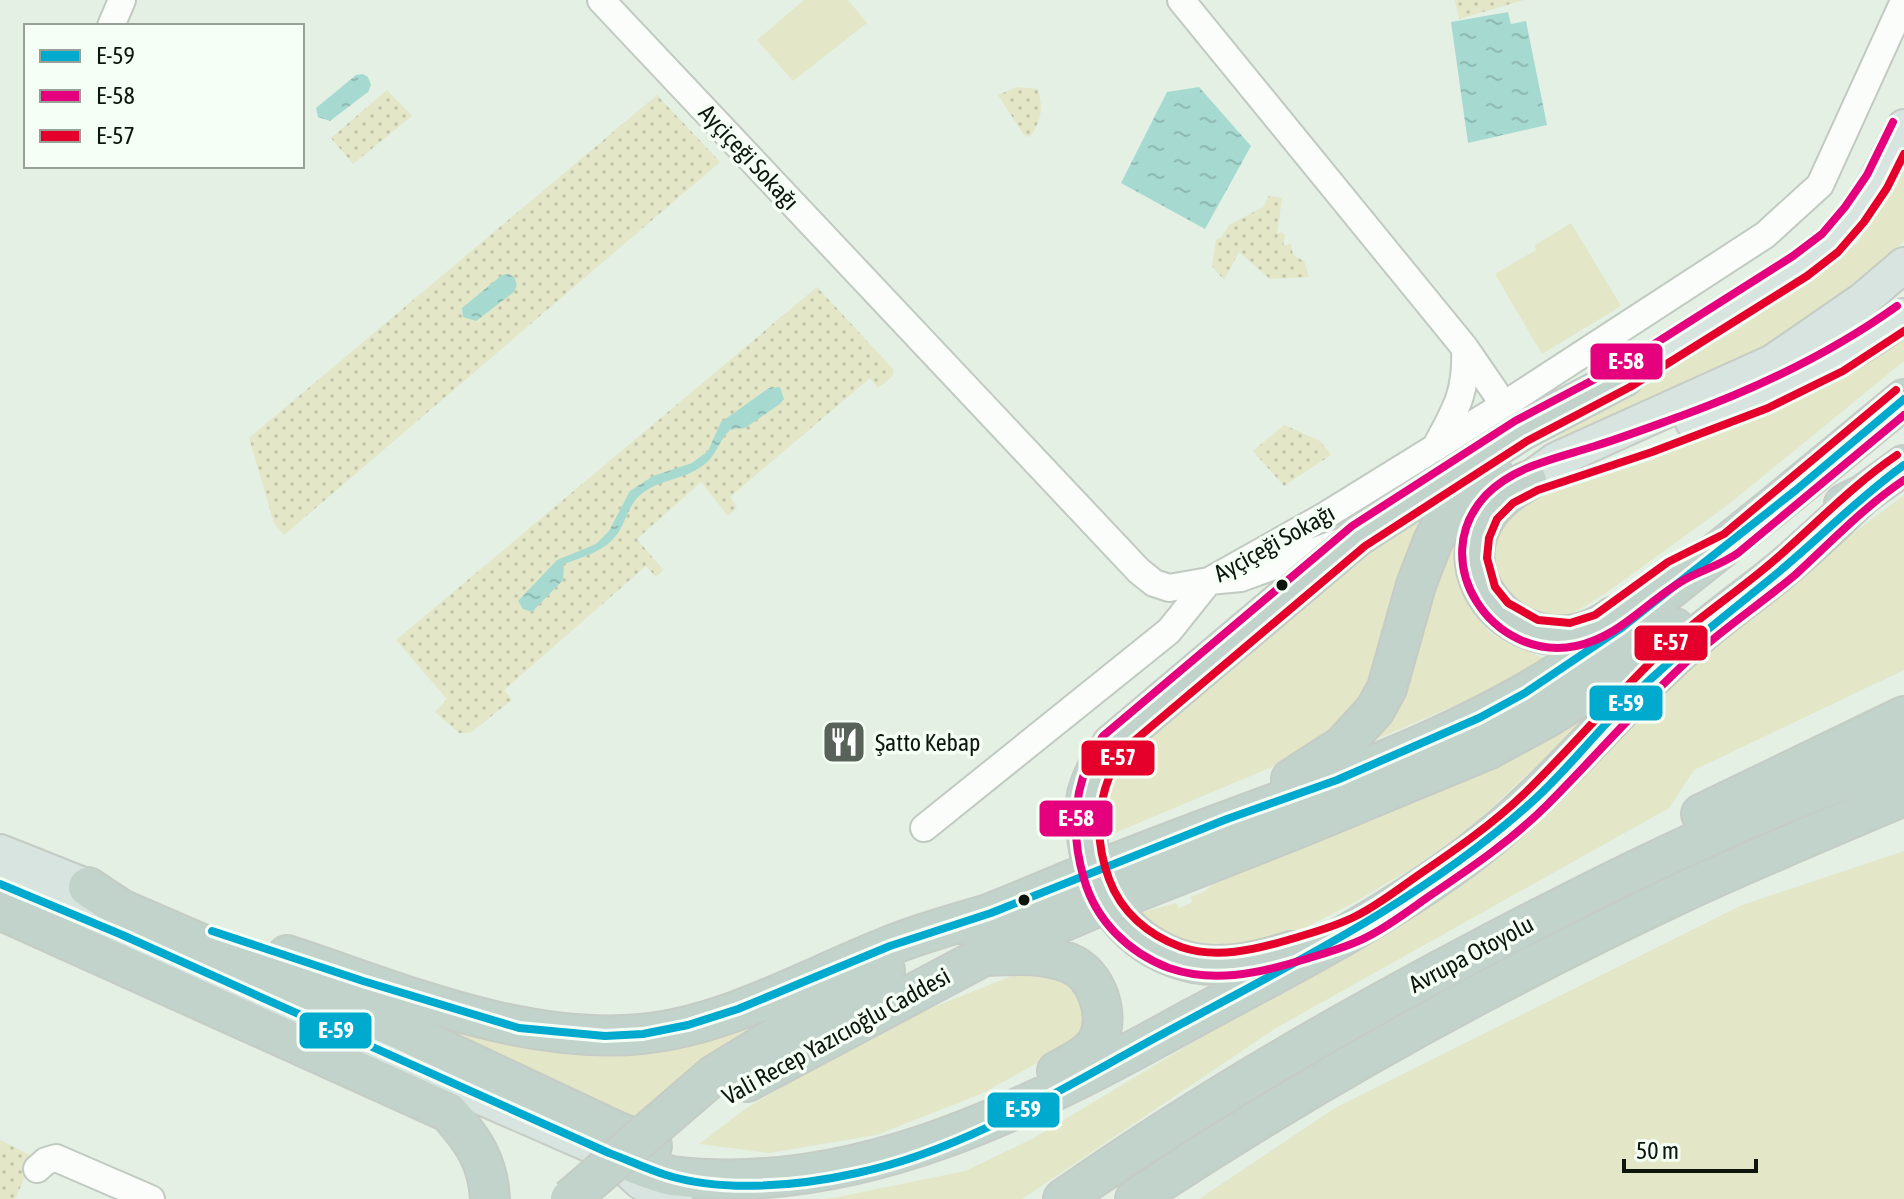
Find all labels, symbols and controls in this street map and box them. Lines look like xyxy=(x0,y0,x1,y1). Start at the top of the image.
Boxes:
legend xyxy=(24,24,304,168)
text: E-59 xyxy=(96,42,135,69)
text: E-58 xyxy=(96,82,135,109)
street label: Ayçiçeği Sokağı xyxy=(694,99,804,215)
text: E-57 xyxy=(96,122,135,149)
line badge: E-58 xyxy=(1589,342,1664,381)
text: E-58 xyxy=(1608,348,1644,374)
street label: Ayçiçeği Sokağı xyxy=(1209,499,1339,587)
unlabelled marker xyxy=(1274,577,1290,593)
line badge: E-57 xyxy=(1633,624,1709,662)
text: E-57 xyxy=(1653,629,1689,655)
line badge: E-59 xyxy=(1588,684,1664,722)
text: E-59 xyxy=(1608,690,1644,716)
restaurant icon: Şatto Kebap xyxy=(820,718,868,766)
place label: Şatto Kebap xyxy=(875,729,980,756)
line badge: E-57 xyxy=(1080,739,1156,777)
text: E-57 xyxy=(1100,744,1136,770)
line badge: E-58 xyxy=(1038,799,1114,838)
text: E-58 xyxy=(1058,805,1094,831)
unlabelled marker xyxy=(1016,892,1032,908)
street label: Avrupa Otoyolu xyxy=(1404,910,1538,998)
street label: Vali Recep Yazıcıoğlu Caddesi xyxy=(718,962,954,1110)
line badge: E-59 xyxy=(298,1011,373,1050)
text: E-59 xyxy=(318,1017,354,1043)
line badge: E-59 xyxy=(986,1091,1061,1129)
text: E-59 xyxy=(1005,1096,1041,1122)
scale bar xyxy=(1624,1123,1756,1173)
text: 50 m xyxy=(1636,1137,1679,1164)

